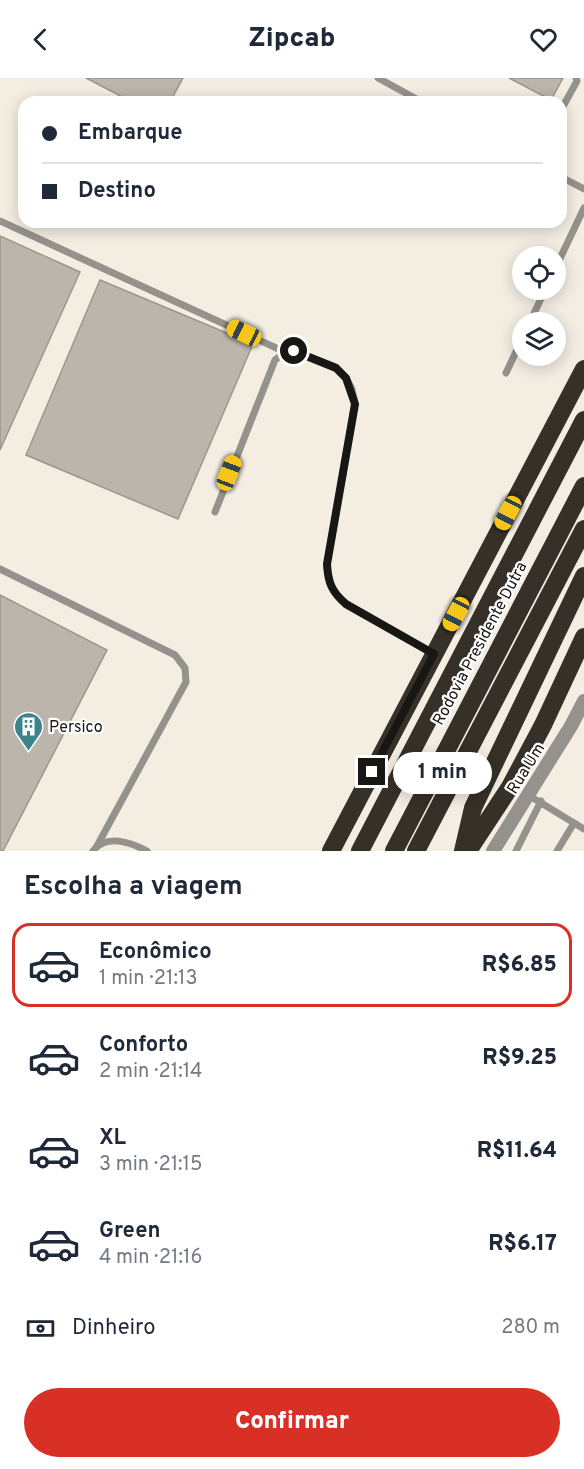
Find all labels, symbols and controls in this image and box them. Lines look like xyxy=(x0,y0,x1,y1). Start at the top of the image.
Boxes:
text: Zipcab xyxy=(249,22,335,56)
icon: back xyxy=(24,23,57,56)
icon: heart xyxy=(527,23,560,56)
text: Embarque xyxy=(78,120,182,147)
text: Destino xyxy=(78,178,156,205)
map controls xyxy=(512,246,566,366)
button: locate xyxy=(512,246,566,300)
button: layers xyxy=(512,312,566,366)
car xyxy=(224,317,264,349)
route start xyxy=(280,337,307,364)
car xyxy=(214,453,244,493)
car xyxy=(492,493,524,533)
street label: Rodovia Presidente Dutra xyxy=(429,559,532,729)
car xyxy=(440,594,472,634)
building icon: Persico xyxy=(12,710,44,752)
place label: Persico xyxy=(49,718,103,738)
street label: Rua Um xyxy=(503,740,550,798)
callout: 1 min xyxy=(393,751,492,793)
route end xyxy=(358,758,385,785)
text: 1 min xyxy=(418,760,467,786)
text: Escolha a viagem xyxy=(24,870,243,904)
icon: car xyxy=(27,938,81,992)
text: Econômico xyxy=(99,939,212,966)
text: R$6.85 xyxy=(482,952,557,979)
text: 1 min · 21:13 xyxy=(99,966,198,992)
icon: car xyxy=(27,1031,81,1085)
text: Conforto xyxy=(99,1032,188,1059)
text: R$9.25 xyxy=(482,1045,557,1072)
text: 2 min · 21:14 xyxy=(99,1059,202,1085)
icon: car xyxy=(27,1124,81,1178)
text: XL xyxy=(99,1125,126,1152)
text: R$11.64 xyxy=(477,1138,557,1165)
text: 3 min · 21:15 xyxy=(99,1152,203,1178)
icon: car xyxy=(27,1217,81,1271)
text: Green xyxy=(99,1218,161,1245)
text: R$6.17 xyxy=(488,1231,557,1258)
text: 4 min · 21:16 xyxy=(99,1245,202,1271)
icon: cash xyxy=(24,1312,57,1345)
text: Dinheiro xyxy=(72,1315,155,1342)
text: 280 m xyxy=(501,1315,560,1341)
button: Confirmar xyxy=(24,1388,560,1457)

